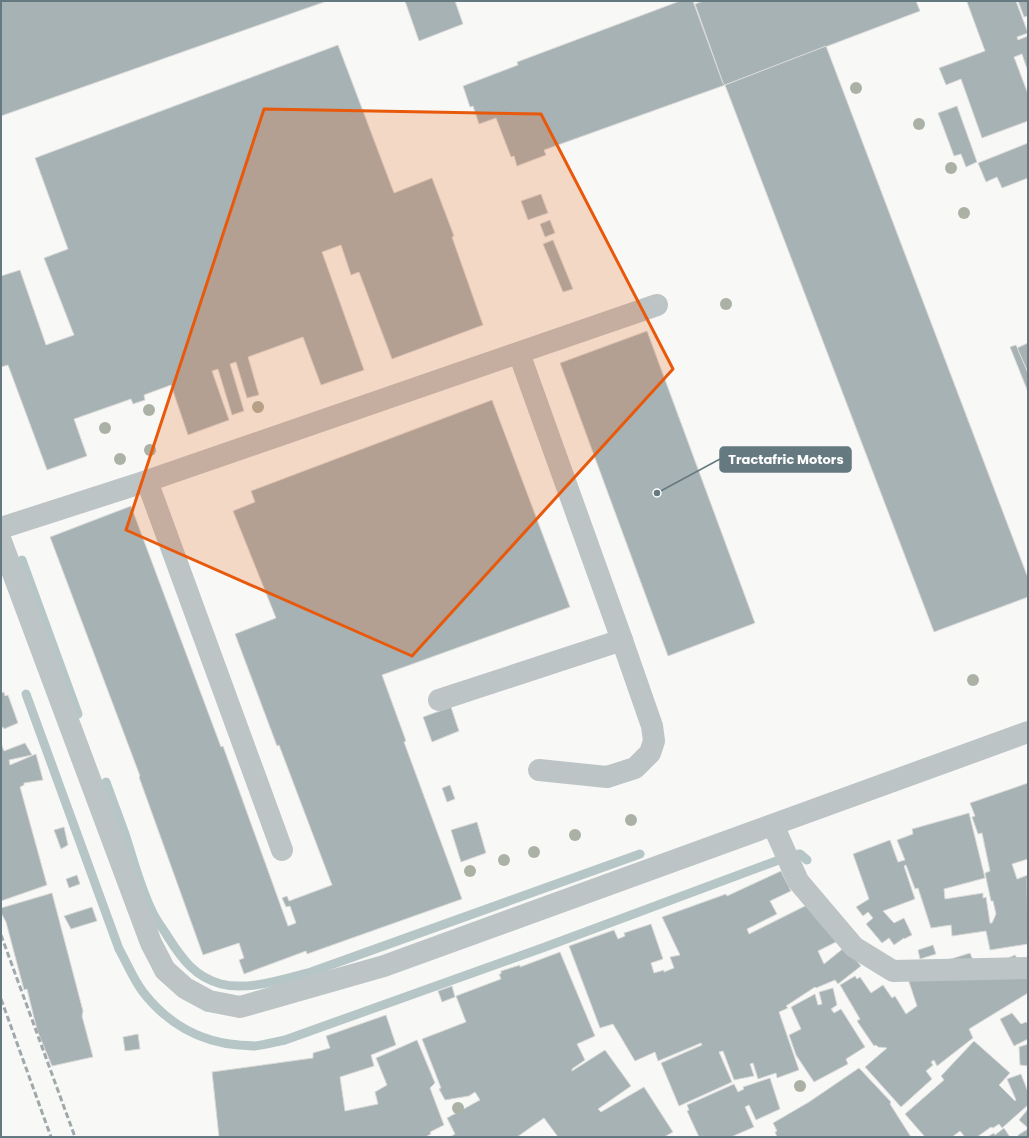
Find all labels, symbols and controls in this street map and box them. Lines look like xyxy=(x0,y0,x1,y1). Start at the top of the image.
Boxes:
callout: Tractafric Motors xyxy=(720,447,851,472)
text: Tractafric Motors xyxy=(728,450,844,469)

